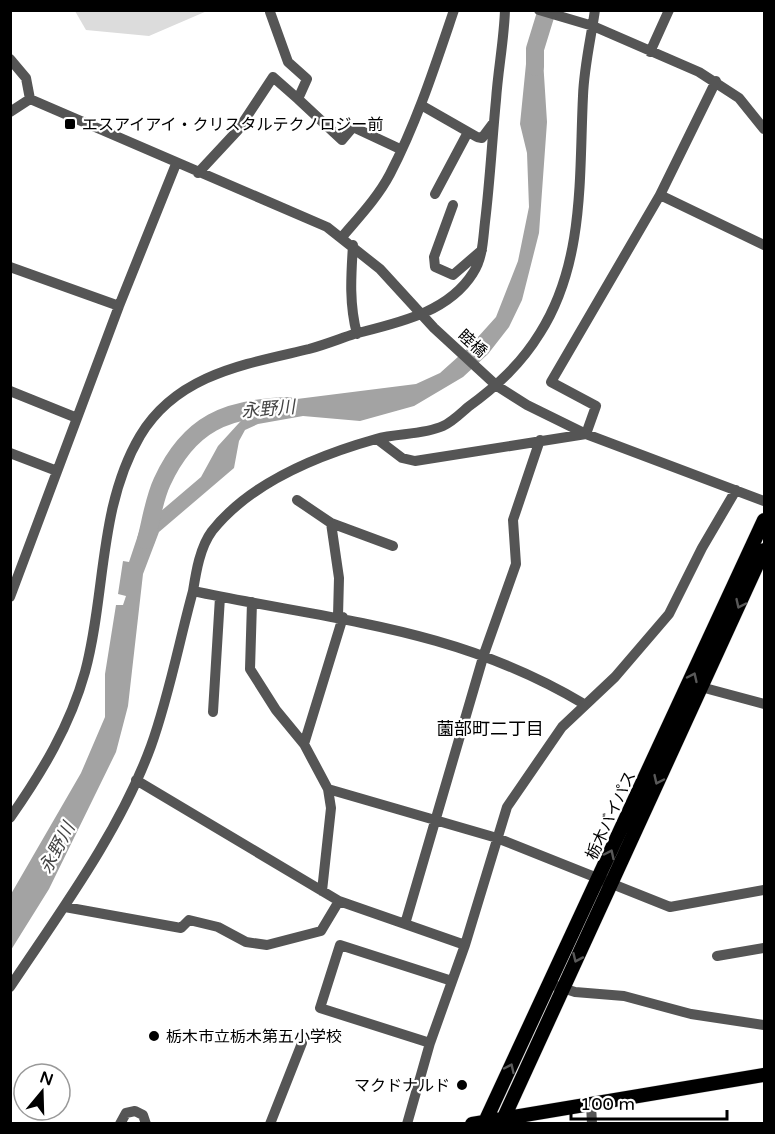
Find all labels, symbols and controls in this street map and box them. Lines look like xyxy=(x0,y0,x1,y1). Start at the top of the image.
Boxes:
place label: エスアイアイ・クリスタルテクノロジー前 xyxy=(82,115,383,135)
marker: エスアイアイ・クリスタルテクノロジー前 xyxy=(63,117,77,131)
street label: 睦橋 xyxy=(454,326,491,362)
water label: 永野川 xyxy=(240,396,298,422)
one-way arrow xyxy=(735,597,747,608)
one-way arrow xyxy=(685,672,697,683)
district label: 薗部町二丁目 xyxy=(436,718,544,740)
street label: 栃木バイパス xyxy=(582,768,640,863)
one-way arrow xyxy=(653,774,665,785)
water label: 永野川 xyxy=(35,817,80,877)
one-way arrow xyxy=(603,849,615,860)
one-way arrow xyxy=(572,951,584,962)
place label: 栃木市立栃木第五小学校 xyxy=(166,1027,342,1047)
marker: 栃木市立栃木第五小学校 xyxy=(147,1029,161,1043)
north arrow xyxy=(12,1062,72,1122)
one-way arrow xyxy=(503,1064,515,1075)
text: N xyxy=(37,1067,56,1090)
place label: マクドナルド xyxy=(354,1076,450,1096)
marker: マクドナルド xyxy=(455,1078,469,1092)
scale bar xyxy=(571,1083,727,1121)
text: 100 m xyxy=(580,1093,635,1115)

